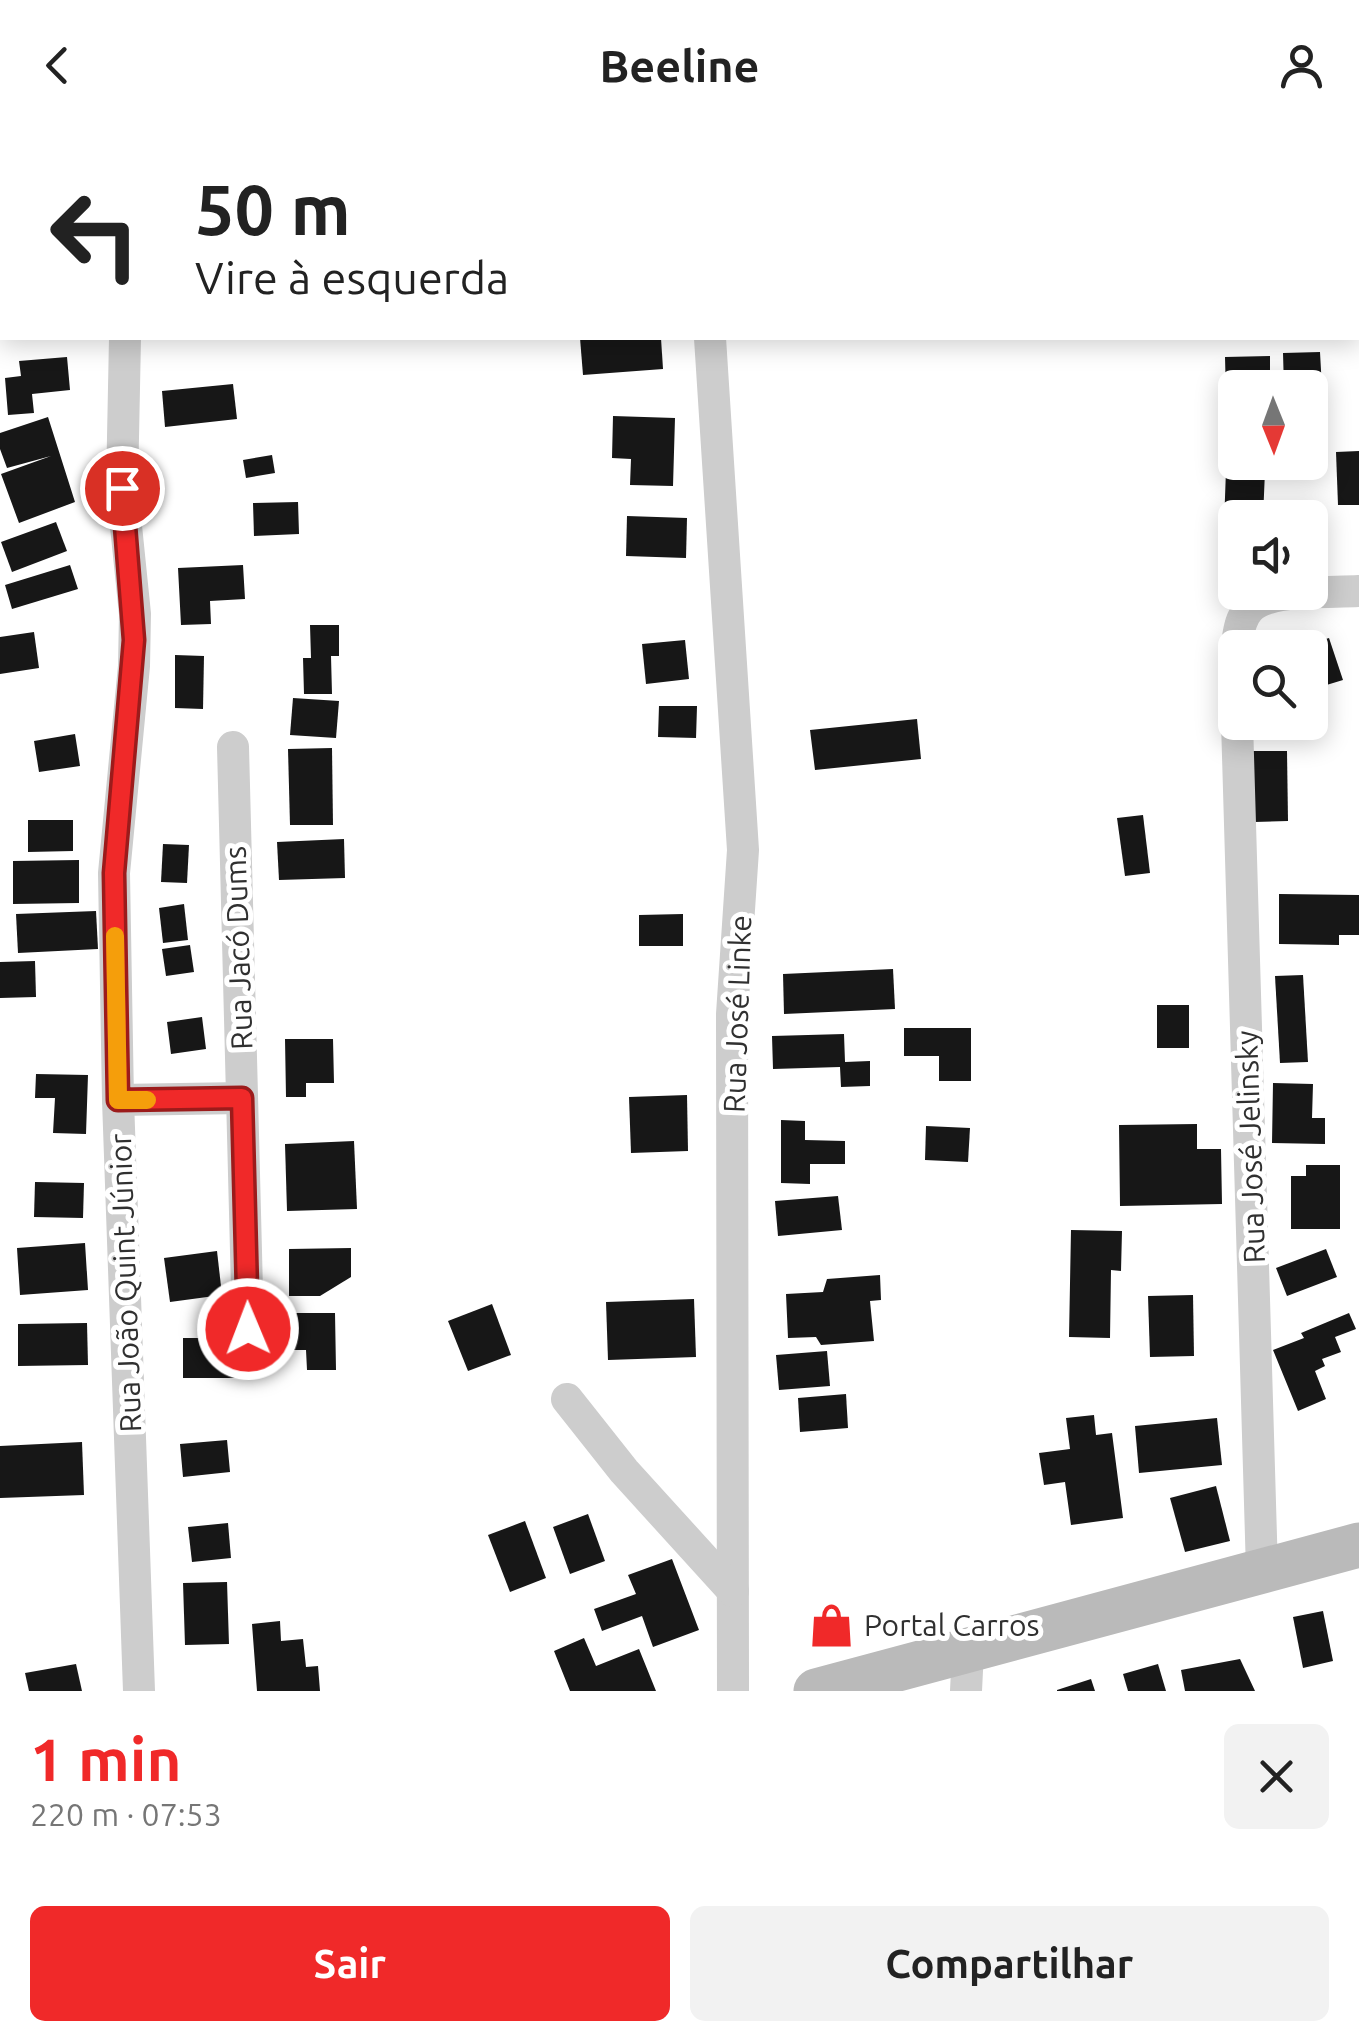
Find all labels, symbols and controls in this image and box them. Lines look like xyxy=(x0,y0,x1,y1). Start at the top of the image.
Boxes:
icon: back xyxy=(30,38,85,93)
icon: person xyxy=(1274,38,1329,93)
text: Beeline xyxy=(599,40,760,91)
icon: left xyxy=(30,170,160,300)
text: 50 m xyxy=(195,170,351,248)
text: Vire à esquerda xyxy=(195,252,509,303)
north arrow xyxy=(1218,370,1328,480)
map controls xyxy=(1218,370,1328,740)
pin xyxy=(80,446,165,531)
icon: arrive xyxy=(95,461,150,516)
button: sound xyxy=(1218,500,1328,610)
button: search xyxy=(1218,630,1328,740)
street label: Rua Jacó Dums xyxy=(217,846,259,1050)
street label: Rua José Linke xyxy=(717,915,757,1113)
street label: Rua José Jelinsky xyxy=(1229,1030,1271,1264)
street label: Rua João Quint Júnior xyxy=(103,1132,147,1433)
position arrow xyxy=(196,1277,300,1381)
shop icon: Portal Carros xyxy=(807,1601,855,1649)
place label: Portal Carros xyxy=(864,1608,1040,1642)
button: close xyxy=(1224,1724,1329,1829)
text: 1 min xyxy=(30,1725,182,1792)
text: 220 m · 07:53 xyxy=(30,1796,222,1832)
button: Sair xyxy=(30,1906,670,2021)
button: Compartilhar xyxy=(690,1906,1329,2021)

